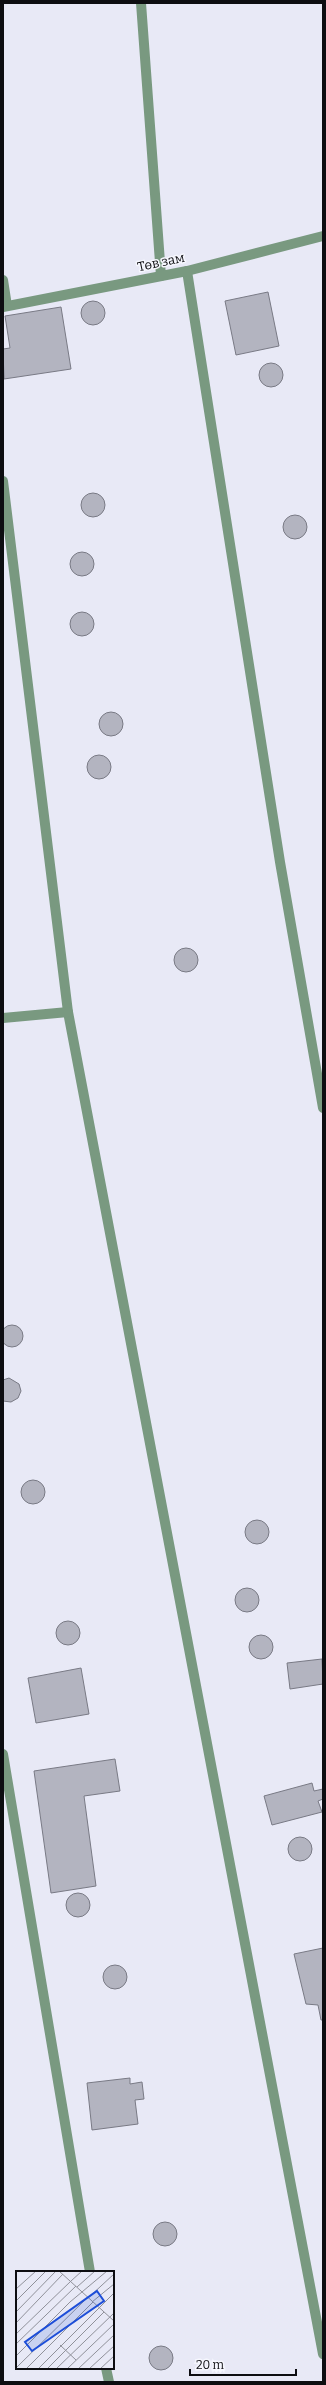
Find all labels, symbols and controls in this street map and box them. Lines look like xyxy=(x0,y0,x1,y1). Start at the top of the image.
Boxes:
street label: Төв зам xyxy=(136,250,186,274)
inset map xyxy=(16,2271,114,2369)
scale bar xyxy=(190,2351,296,2377)
text: 20 m xyxy=(196,2358,225,2372)

